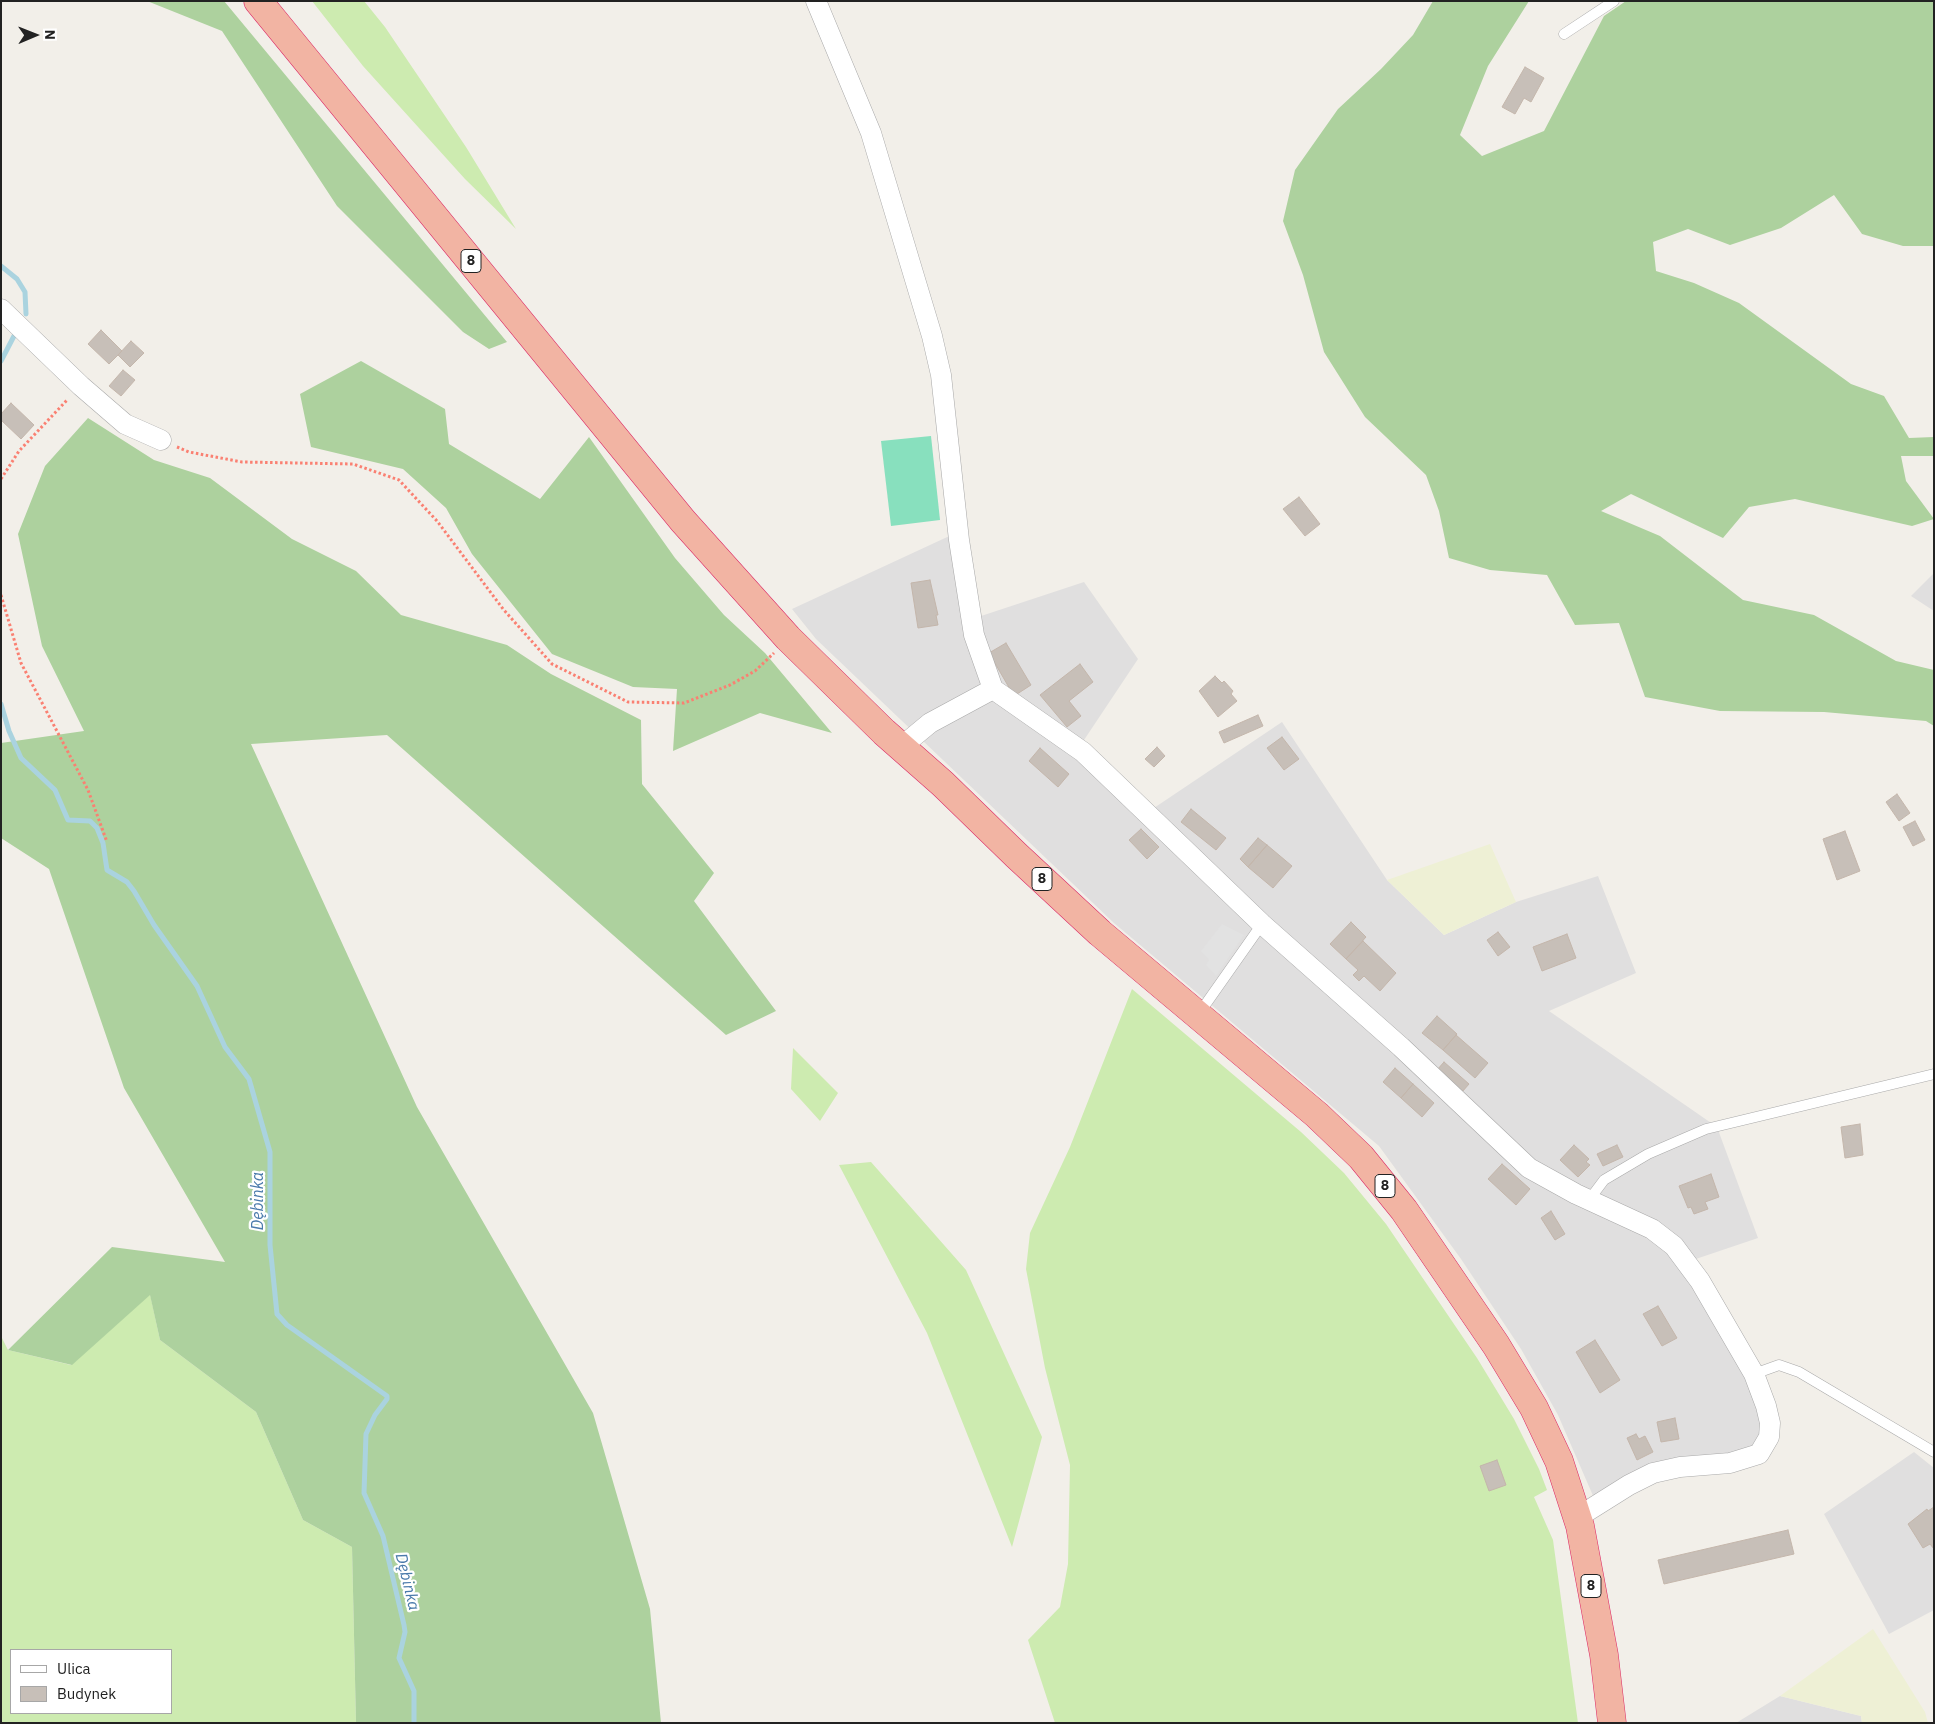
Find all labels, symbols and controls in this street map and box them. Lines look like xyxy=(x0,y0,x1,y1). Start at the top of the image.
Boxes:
north arrow xyxy=(10,10,60,60)
text: N xyxy=(41,30,59,40)
road number: 8 xyxy=(461,250,481,272)
road number: 8 xyxy=(1032,868,1052,891)
water label: Dębinka xyxy=(248,1172,268,1230)
road number: 8 xyxy=(1375,1174,1395,1198)
water label: Dębinka xyxy=(391,1551,423,1613)
road number: 8 xyxy=(1581,1574,1601,1598)
legend xyxy=(10,1649,172,1714)
text: Ulica xyxy=(57,1659,91,1678)
text: Budynek xyxy=(57,1684,116,1703)

